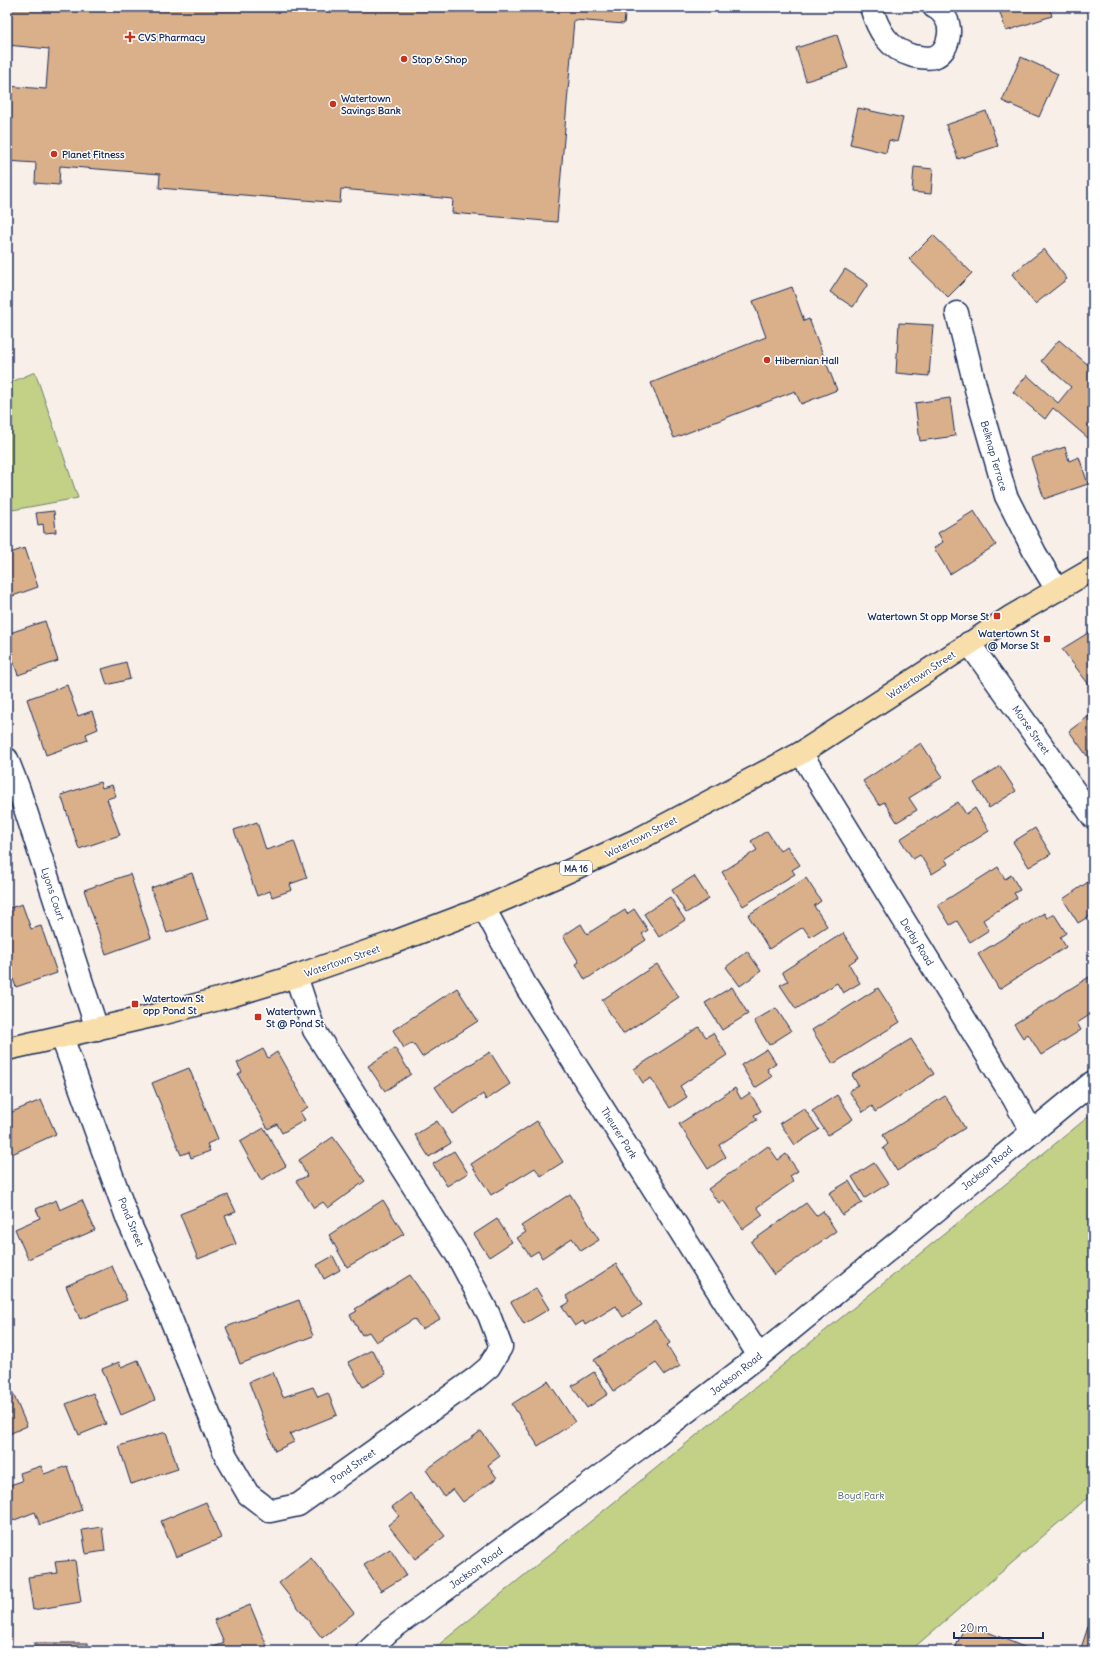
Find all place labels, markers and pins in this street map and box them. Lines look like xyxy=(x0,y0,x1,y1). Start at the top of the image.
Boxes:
place label: CVS Pharmacy xyxy=(138,31,206,44)
marker: CVS Pharmacy xyxy=(125,32,135,42)
place label: Stop & Shop xyxy=(412,53,467,66)
marker: Stop & Shop xyxy=(399,54,409,64)
place label: Watertown Savings Bank xyxy=(341,92,401,117)
marker: Watertown Savings Bank xyxy=(328,99,338,109)
place label: Planet Fitness xyxy=(62,148,125,161)
marker: Planet Fitness xyxy=(49,149,59,159)
place label: Hibernian Hall xyxy=(775,354,839,367)
marker: Hibernian Hall xyxy=(762,355,772,365)
place label: Watertown St opp Morse St xyxy=(867,610,990,623)
marker: Watertown St opp Morse St xyxy=(992,611,1002,621)
place label: Watertown St @ Morse St xyxy=(978,627,1040,652)
marker: Watertown St @ Morse St xyxy=(1042,634,1052,644)
place label: Watertown St opp Pond St xyxy=(143,992,205,1017)
marker: Watertown St opp Pond St xyxy=(130,999,140,1009)
place label: Watertown St @ Pond St xyxy=(266,1005,324,1030)
marker: Watertown St @ Pond St xyxy=(253,1012,263,1022)

